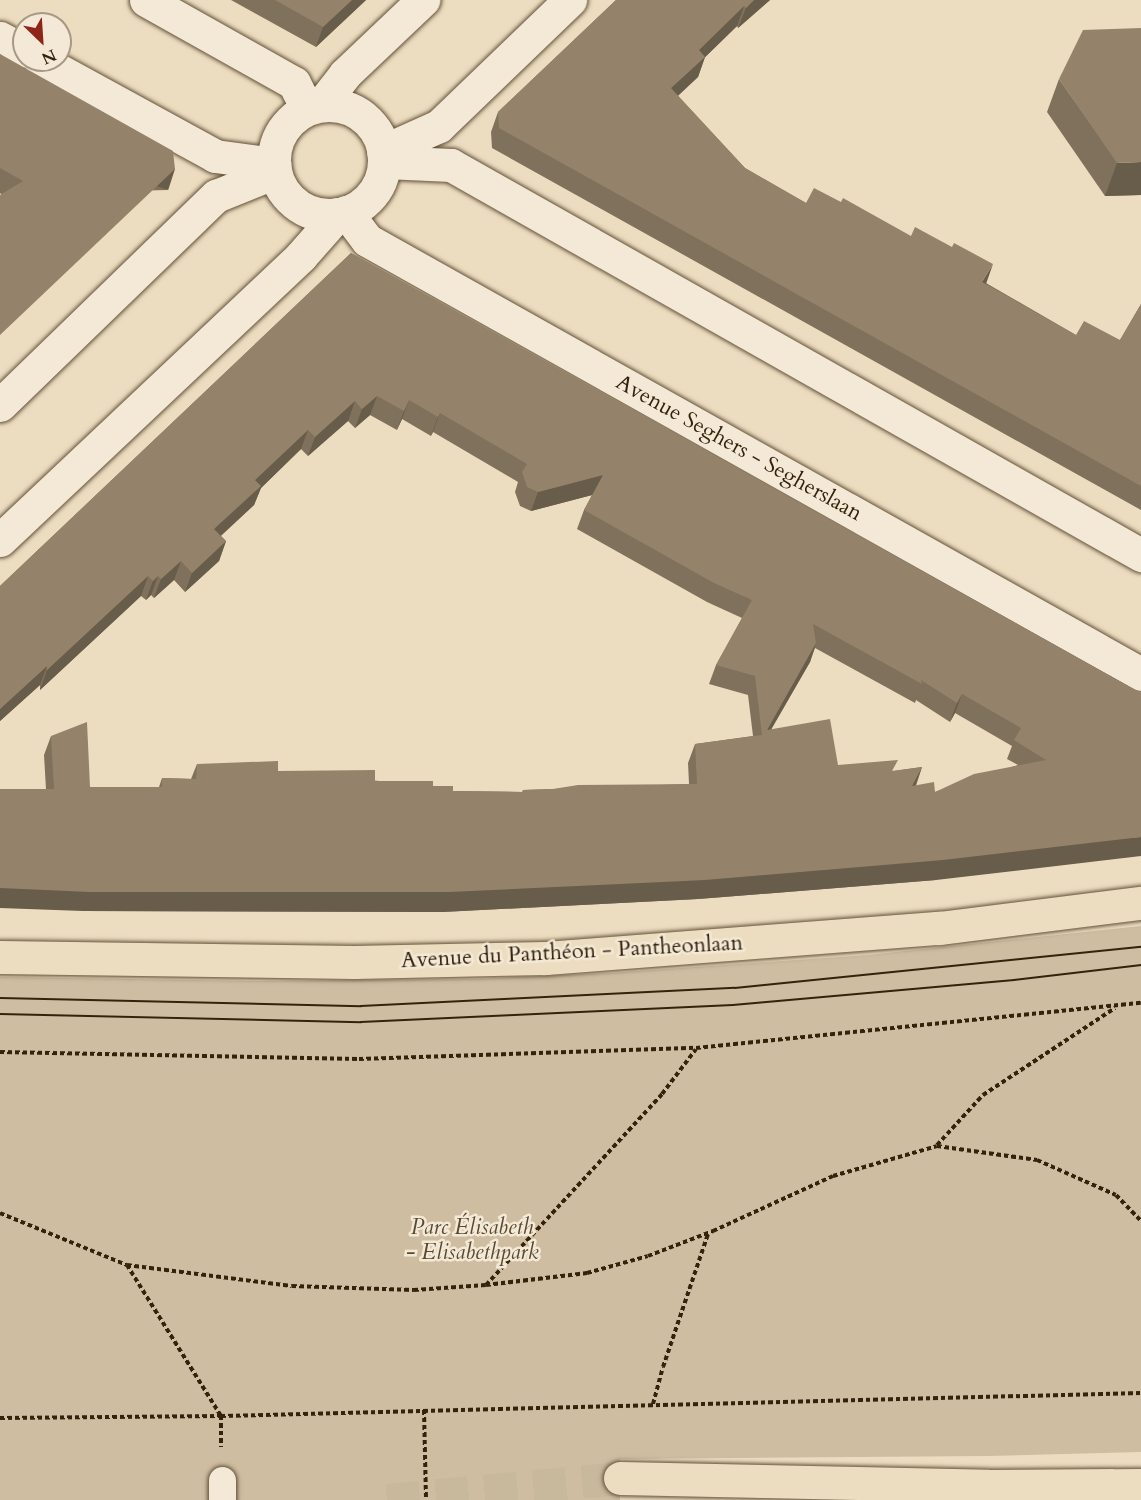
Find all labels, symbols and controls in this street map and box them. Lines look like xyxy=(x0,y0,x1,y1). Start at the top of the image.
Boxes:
north arrow xyxy=(12,12,72,72)
text: N xyxy=(38,44,60,69)
street label: Avenue Seghers - Segherslaan xyxy=(611,369,867,527)
street label: Avenue du Panthéon - Pantheonlaan xyxy=(400,930,744,974)
park label: Parc Élisabeth - Elisabethpark xyxy=(405,1214,539,1266)

